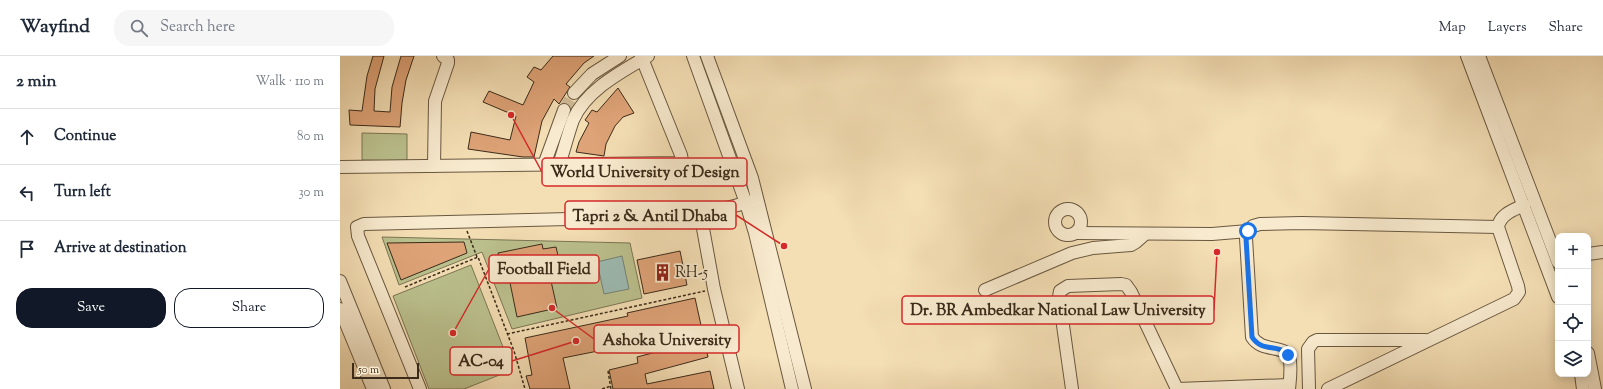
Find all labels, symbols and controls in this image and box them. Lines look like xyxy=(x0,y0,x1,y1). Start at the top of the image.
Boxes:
search box xyxy=(114,10,394,46)
text: Wayfind xyxy=(20,14,90,41)
icon: search xyxy=(128,17,150,39)
text: Search here xyxy=(160,17,235,38)
text: Map xyxy=(1439,18,1466,38)
text: Layers xyxy=(1488,18,1526,38)
text: Share xyxy=(1548,18,1583,38)
text: 2 min xyxy=(16,70,57,94)
text: Walk · 110 m xyxy=(256,73,324,91)
icon: ahead xyxy=(16,126,38,148)
text: Continue xyxy=(54,126,116,147)
text: 80 m xyxy=(297,128,324,146)
callout: World University of Design xyxy=(542,158,747,186)
text: World University of Design xyxy=(550,162,740,185)
icon: left xyxy=(16,182,38,204)
text: Turn left xyxy=(54,182,111,203)
text: 30 m xyxy=(298,184,324,202)
callout: Tapri 2 & Antil Dhaba xyxy=(565,201,736,229)
text: Tapri 2 & Antil Dhaba xyxy=(573,206,728,229)
route start xyxy=(1239,222,1257,240)
map controls xyxy=(1555,233,1591,377)
button: + xyxy=(1555,233,1591,269)
icon: arrive xyxy=(16,238,38,260)
text: Arrive at destination xyxy=(54,238,187,259)
callout: Football Field xyxy=(489,255,599,283)
text: Football Field xyxy=(497,259,592,282)
building icon: RH-5 xyxy=(652,263,672,283)
place label: RH-5 xyxy=(675,263,708,284)
button: − xyxy=(1555,269,1591,305)
button: Save xyxy=(16,288,166,328)
button: Share xyxy=(174,288,324,328)
callout: Dr. BR Ambedkar National Law University xyxy=(902,296,1214,324)
text: Dr. BR Ambedkar National Law University xyxy=(910,300,1206,323)
button: locate xyxy=(1555,305,1591,341)
callout: Ashoka University xyxy=(594,325,739,353)
text: Ashoka University xyxy=(602,330,732,353)
button: layers xyxy=(1555,341,1591,377)
route end xyxy=(1279,346,1297,364)
callout: AC-04 xyxy=(450,347,512,375)
text: AC-04 xyxy=(458,351,504,374)
scale bar xyxy=(352,361,419,380)
text: 50 m xyxy=(358,362,379,378)

